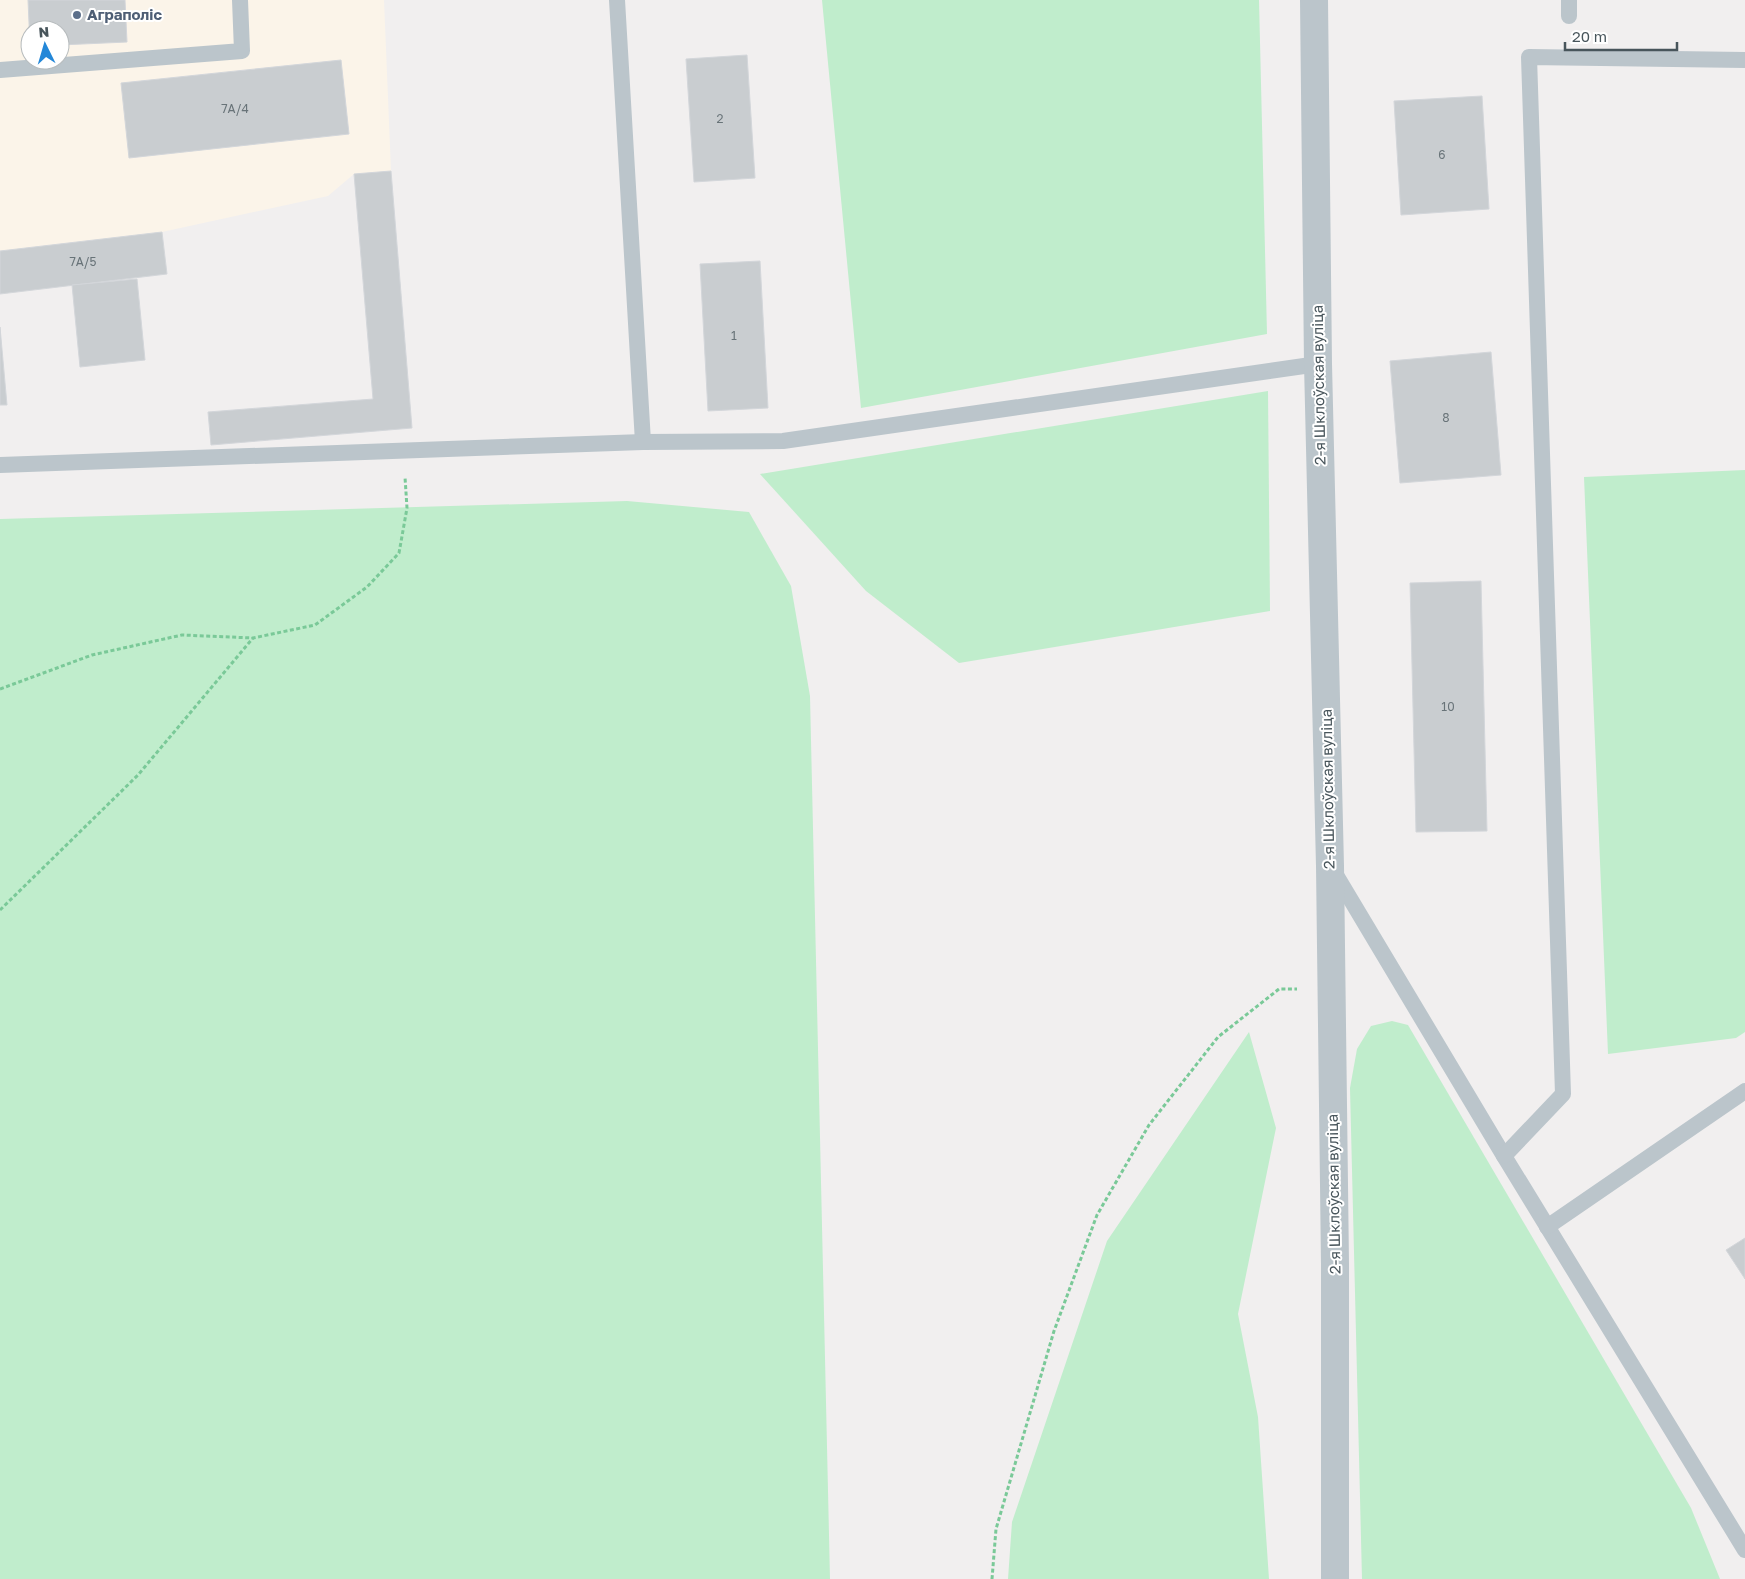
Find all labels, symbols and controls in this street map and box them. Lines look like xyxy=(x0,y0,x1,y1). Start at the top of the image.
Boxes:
place label: Аграполіс xyxy=(87,5,162,23)
marker: Аграполіс xyxy=(71,9,83,21)
north arrow xyxy=(20,20,70,70)
scale bar xyxy=(1565,20,1678,52)
text: N xyxy=(38,23,50,40)
text: 20 m xyxy=(1572,27,1607,45)
house number: 7А/4 xyxy=(221,101,249,116)
house number: 2 xyxy=(717,111,724,126)
house number: 6 xyxy=(1438,147,1446,162)
house number: 7А/5 xyxy=(69,254,97,269)
street label: 2-я Шклоўская вуліца xyxy=(1308,305,1328,465)
house number: 1 xyxy=(731,328,737,343)
house number: 8 xyxy=(1442,410,1450,425)
house number: 10 xyxy=(1441,699,1455,714)
street label: 2-я Шклоўская вуліца xyxy=(1317,709,1337,869)
street label: 2-я Шклоўская вуліца xyxy=(1323,1114,1343,1274)

